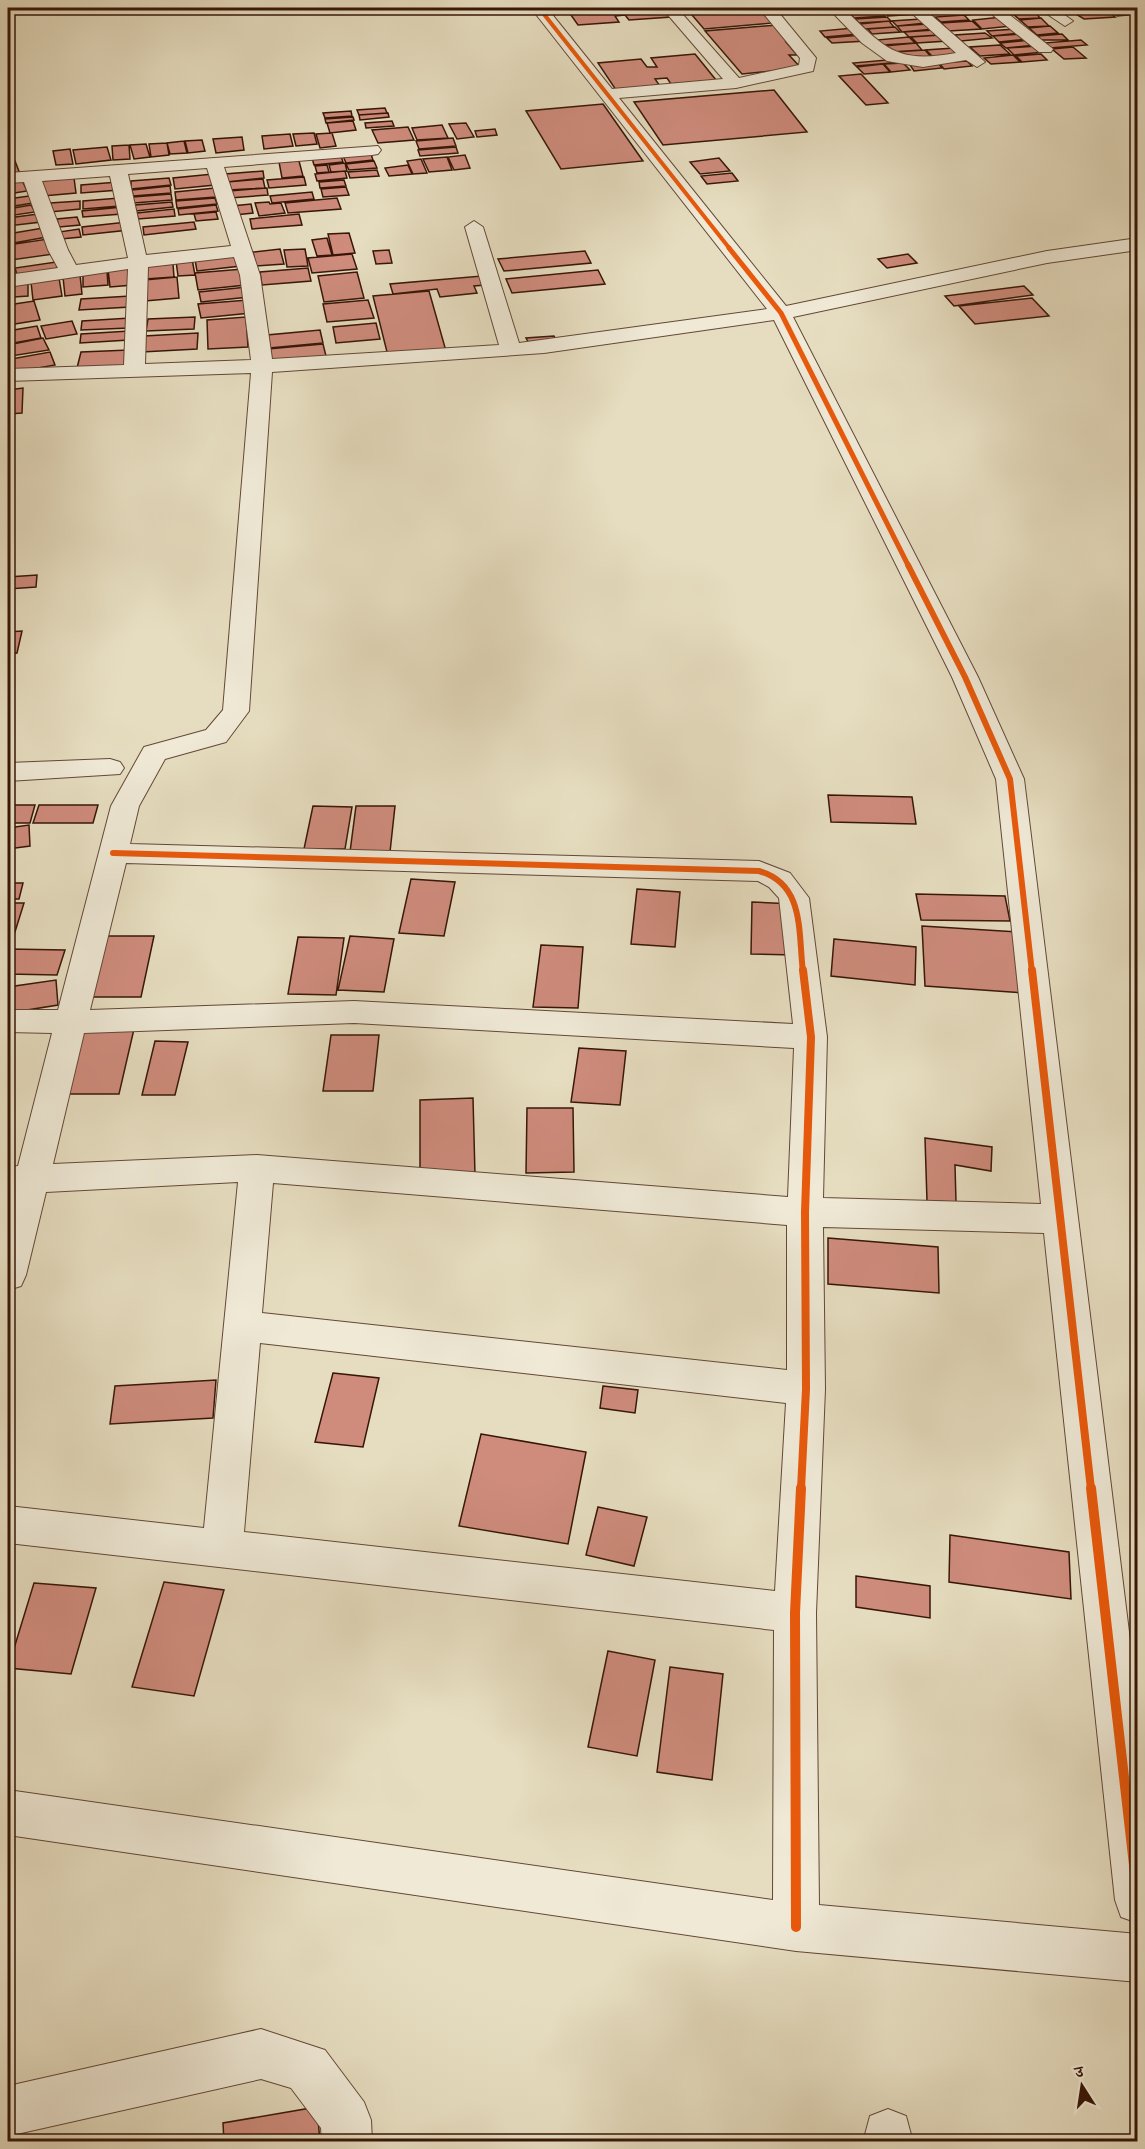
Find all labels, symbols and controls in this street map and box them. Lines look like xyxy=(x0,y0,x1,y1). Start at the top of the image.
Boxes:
north arrow xyxy=(1052,2056,1112,2116)
text: उ xyxy=(1072,2061,1087,2082)

